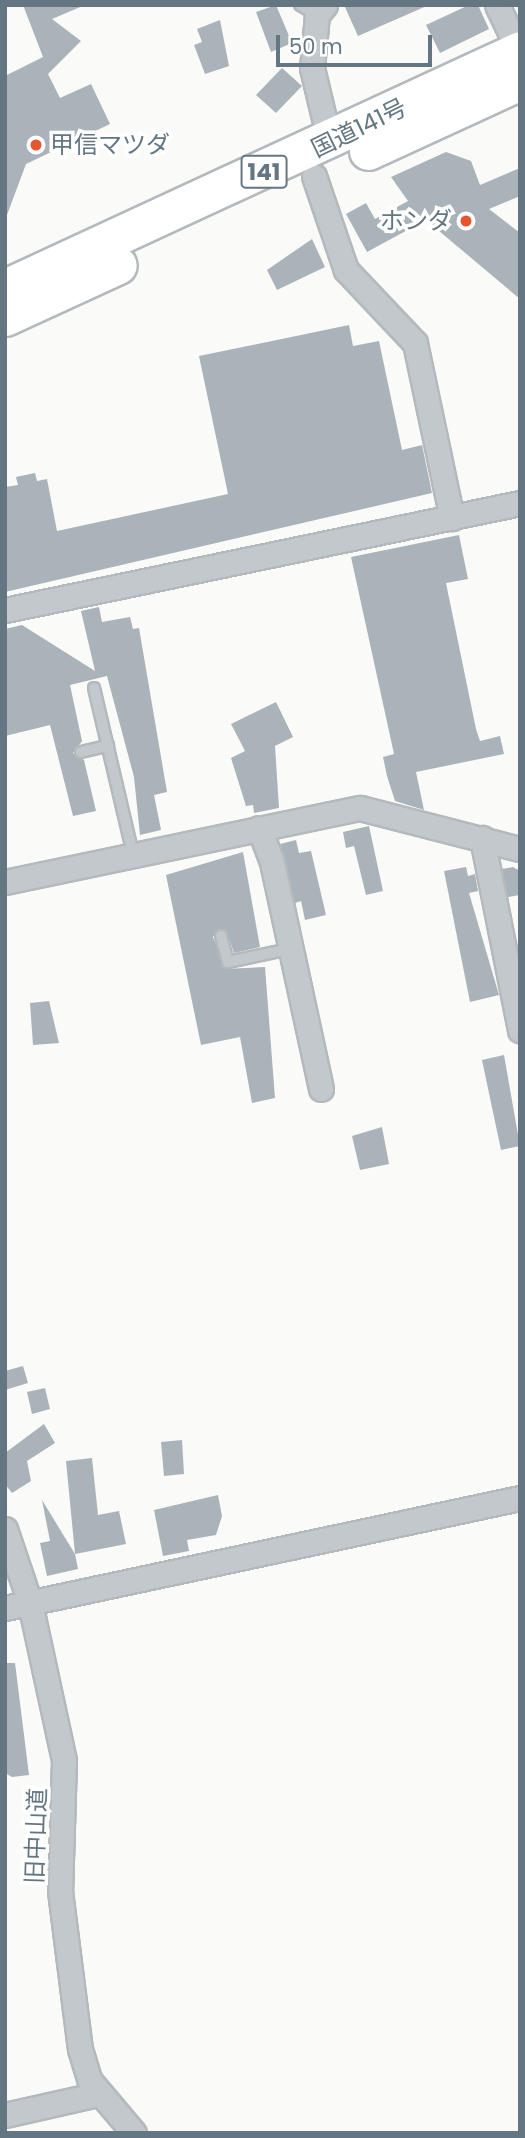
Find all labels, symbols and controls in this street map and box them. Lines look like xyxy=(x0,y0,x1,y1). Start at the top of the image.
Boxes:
scale bar xyxy=(280,21,436,65)
text: 50 m xyxy=(289,32,343,61)
street label: 国道141号 xyxy=(307,93,411,163)
place label: 甲信マツダ xyxy=(50,131,170,159)
marker: 甲信マツダ xyxy=(28,137,44,153)
road number: 141 xyxy=(240,153,288,192)
place label: ホンダ xyxy=(380,207,452,235)
marker: ホンダ xyxy=(458,213,474,229)
street label: 旧中山道 xyxy=(20,1788,52,1884)

